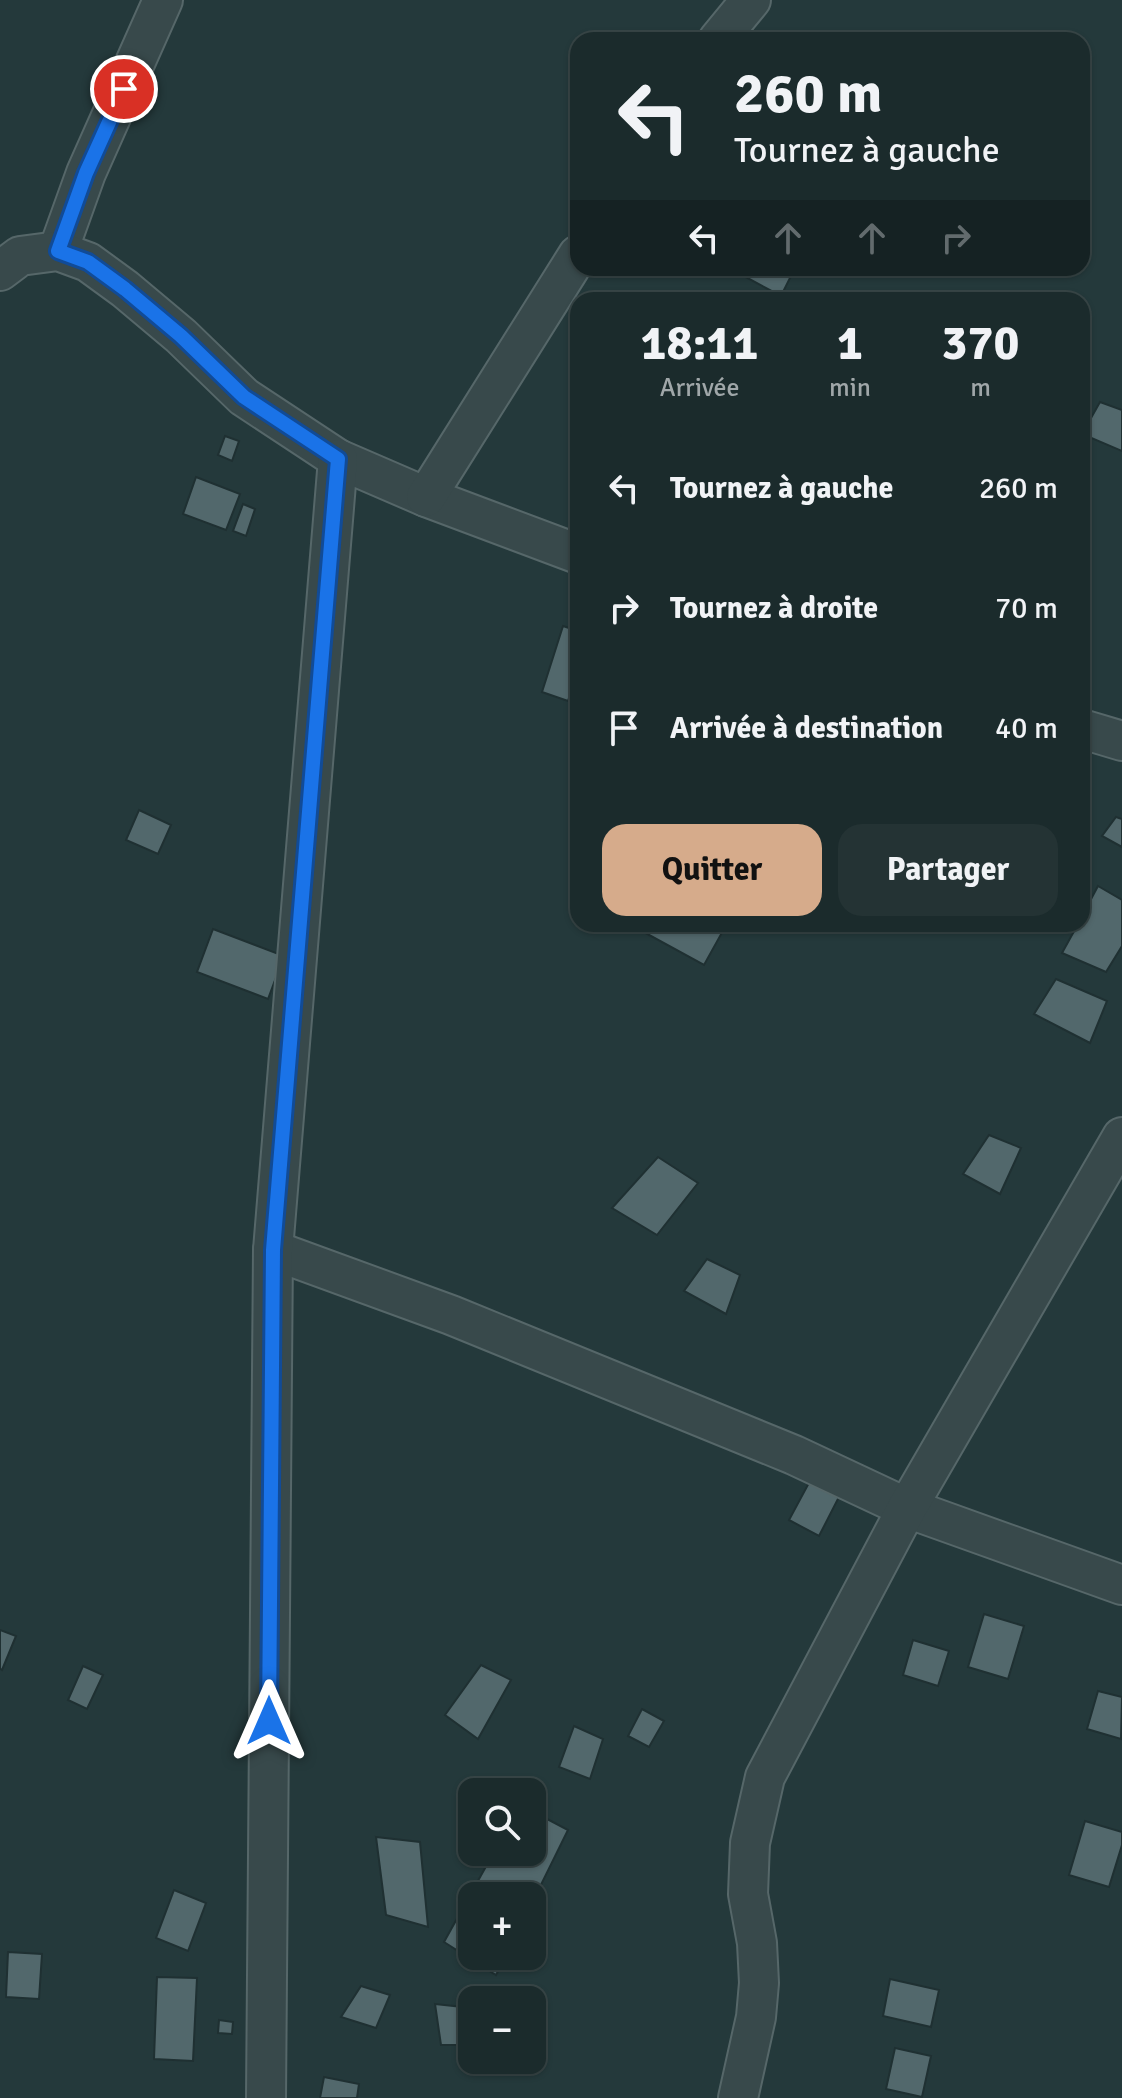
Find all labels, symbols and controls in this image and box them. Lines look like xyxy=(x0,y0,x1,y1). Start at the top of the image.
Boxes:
pin xyxy=(90,55,158,123)
text: 260 m xyxy=(734,59,882,128)
icon: left xyxy=(602,64,706,168)
icon: arrive xyxy=(102,67,146,111)
text: Tournez à gauche xyxy=(734,128,1000,173)
icon: left xyxy=(682,216,726,260)
icon: ahead xyxy=(766,216,810,260)
icon: ahead xyxy=(850,216,894,260)
icon: right xyxy=(934,216,978,260)
text: 18:11 xyxy=(641,314,758,373)
text: 1 xyxy=(837,314,863,373)
text: 370 xyxy=(942,314,1019,373)
text: Arrivée xyxy=(660,372,739,404)
text: min xyxy=(829,372,871,404)
text: m xyxy=(970,372,991,404)
icon: left xyxy=(602,466,646,510)
text: Tournez à gauche xyxy=(670,470,893,507)
text: 260 m xyxy=(979,470,1058,507)
icon: right xyxy=(602,586,646,630)
text: Tournez à droite xyxy=(670,590,878,627)
text: 70 m xyxy=(995,590,1058,627)
icon: arrive xyxy=(602,706,646,750)
text: Arrivée à destination xyxy=(670,710,943,747)
text: 40 m xyxy=(995,710,1058,747)
button: Quitter xyxy=(602,824,822,916)
button: Partager xyxy=(838,824,1058,916)
position arrow xyxy=(227,1679,311,1763)
map controls xyxy=(458,1778,546,2074)
button: search xyxy=(458,1778,546,1866)
button: + xyxy=(458,1882,546,1970)
button: − xyxy=(458,1986,546,2074)

